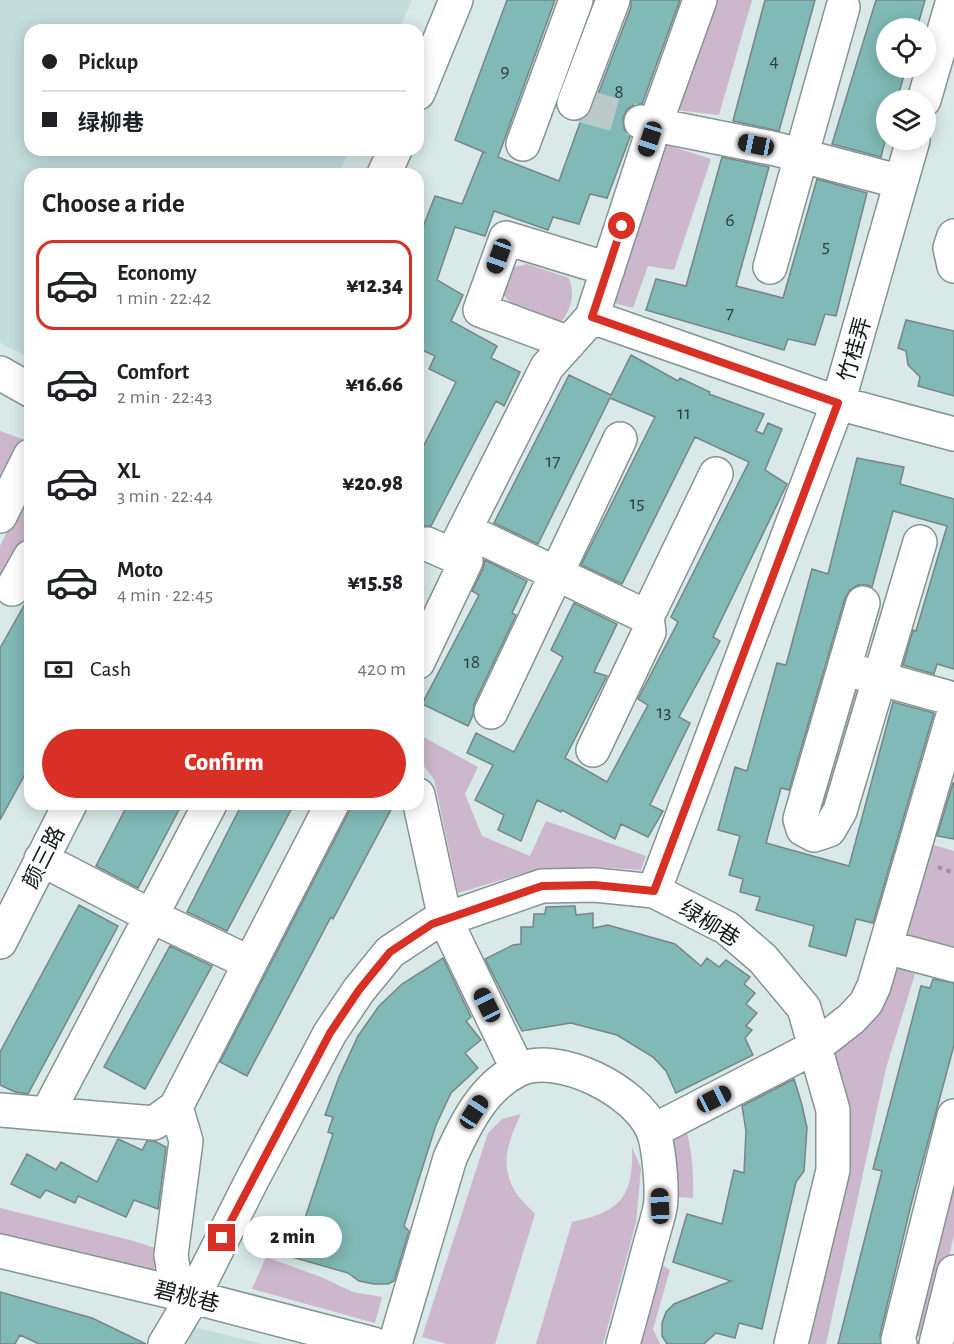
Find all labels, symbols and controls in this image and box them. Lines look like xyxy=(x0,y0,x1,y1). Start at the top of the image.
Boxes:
map controls xyxy=(876,18,936,150)
button: locate xyxy=(876,18,936,78)
text: Pickup xyxy=(78,51,138,73)
house number: 4 xyxy=(769,51,779,71)
house number: 9 xyxy=(500,61,510,81)
house number: 8 xyxy=(614,82,624,102)
button: layers xyxy=(876,90,936,150)
text: 绿柳巷 xyxy=(78,112,144,134)
car xyxy=(636,119,664,159)
car xyxy=(737,133,775,157)
text: Choose a ride xyxy=(42,190,185,217)
house number: 6 xyxy=(725,210,735,230)
route start xyxy=(608,212,635,239)
car xyxy=(484,236,514,276)
house number: 5 xyxy=(822,236,830,256)
icon: car xyxy=(45,258,99,312)
text: Economy xyxy=(117,262,197,284)
text: ¥12.34 xyxy=(346,274,403,296)
text: 1 min · 22:42 xyxy=(117,288,211,308)
house number: 7 xyxy=(726,303,734,323)
street label: 竹桂弄 xyxy=(834,314,875,384)
icon: car xyxy=(45,357,99,411)
text: Comfort xyxy=(117,361,189,383)
text: ¥16.66 xyxy=(346,373,403,395)
text: 2 min · 22:43 xyxy=(117,387,212,407)
house number: 11 xyxy=(677,403,691,423)
house number: 17 xyxy=(545,451,561,471)
icon: car xyxy=(45,456,99,510)
text: XL xyxy=(117,460,140,482)
text: ¥20.98 xyxy=(342,472,403,494)
text: 3 min · 22:44 xyxy=(117,486,213,506)
house number: 15 xyxy=(629,493,645,513)
icon: car xyxy=(45,555,99,609)
text: Moto xyxy=(117,559,163,581)
text: ¥15.58 xyxy=(348,571,403,593)
text: 4 min · 22:45 xyxy=(117,585,213,605)
house number: 18 xyxy=(464,652,480,672)
icon: cash xyxy=(42,653,75,686)
text: Cash xyxy=(90,658,131,680)
text: 420 m xyxy=(357,659,406,679)
house number: 13 xyxy=(656,702,672,722)
button: Confirm xyxy=(42,729,406,798)
street label: 颜三路 xyxy=(18,823,69,892)
street label: 绿柳巷 xyxy=(676,896,744,951)
car xyxy=(471,985,503,1025)
car xyxy=(694,1083,734,1115)
car xyxy=(457,1092,491,1132)
car xyxy=(650,1188,670,1224)
callout: 2 min xyxy=(243,1217,342,1259)
route end xyxy=(208,1224,235,1251)
text: 2 min xyxy=(270,1227,315,1247)
street label: 碧桃巷 xyxy=(152,1277,222,1316)

